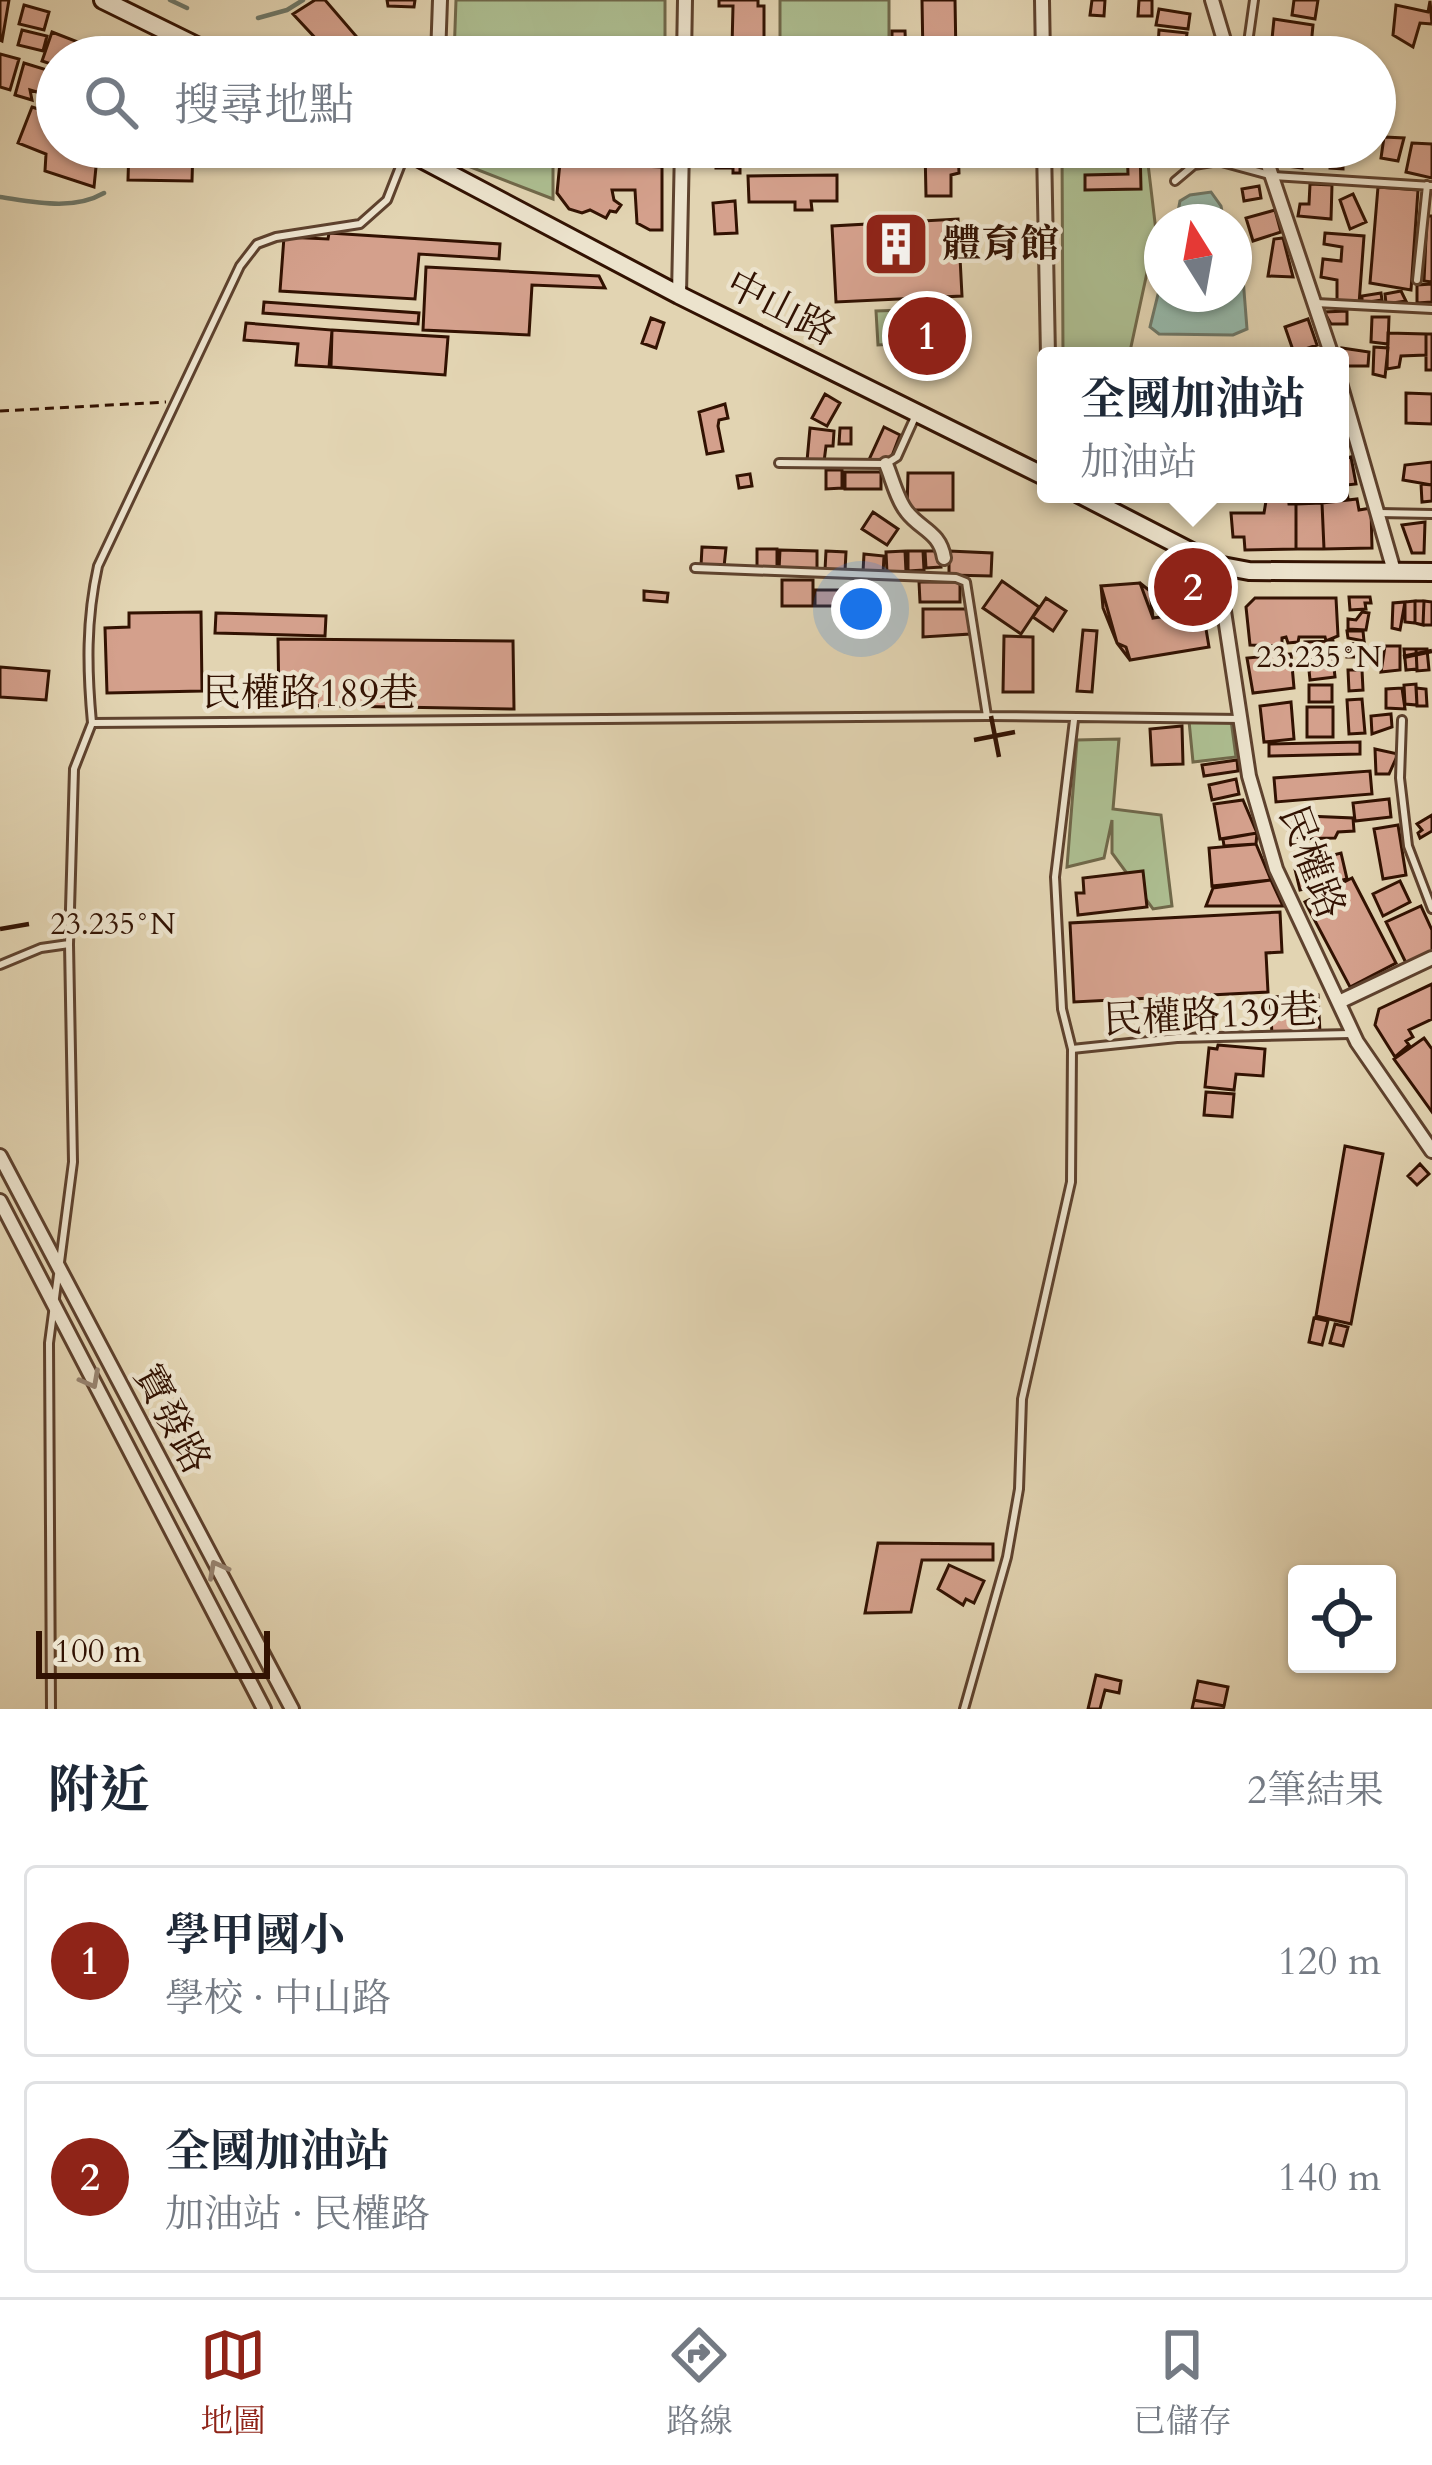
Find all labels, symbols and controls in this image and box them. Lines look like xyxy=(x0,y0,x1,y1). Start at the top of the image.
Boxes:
search box xyxy=(36,36,1396,168)
icon: search xyxy=(78,69,144,135)
text: 搜尋地點 xyxy=(174,75,354,136)
north arrow xyxy=(1144,204,1252,312)
building icon: 體育館 xyxy=(861,209,931,279)
place label: 體育館 xyxy=(942,218,1059,271)
street label: 中山路 xyxy=(717,258,845,358)
pin: 1 xyxy=(888,291,966,381)
popup xyxy=(1037,347,1349,503)
text: 全國加油站 xyxy=(1080,369,1306,430)
text: 加油站 xyxy=(1080,436,1198,489)
pin: 2 xyxy=(1154,542,1232,632)
your location xyxy=(831,579,891,639)
text: 23.235°N xyxy=(1256,637,1382,678)
street label: 民權路189巷 xyxy=(202,667,418,720)
street label: 民權路 xyxy=(1266,798,1358,926)
text: 23.235°N xyxy=(50,904,176,945)
street label: 民權路139巷 xyxy=(1102,983,1320,1047)
street label: 寶發路 xyxy=(121,1355,223,1483)
one-way arrow xyxy=(77,1368,100,1389)
one-way arrow xyxy=(208,1560,231,1581)
map controls xyxy=(1288,1565,1396,1673)
button: locate xyxy=(1288,1565,1396,1673)
scale bar xyxy=(36,1625,270,1678)
text: 100 m xyxy=(54,1629,141,1674)
text: 附近 xyxy=(48,1756,150,1826)
text: 2筆結果 xyxy=(1247,1764,1384,1817)
text: 學甲國小 xyxy=(165,1905,345,1966)
text: 1 xyxy=(80,1935,100,1988)
text: 120 m xyxy=(1278,1935,1381,1988)
text: 學校 · 中山路 xyxy=(165,1972,391,2025)
text: 全國加油站 xyxy=(165,2121,390,2182)
text: 2 xyxy=(80,2151,100,2204)
text: 140 m xyxy=(1278,2151,1381,2204)
text: 加油站 · 民權路 xyxy=(165,2188,430,2241)
tab: 地圖 xyxy=(200,2322,266,2444)
tab: 路線 xyxy=(666,2322,732,2444)
tab: 已儲存 xyxy=(1133,2322,1232,2444)

